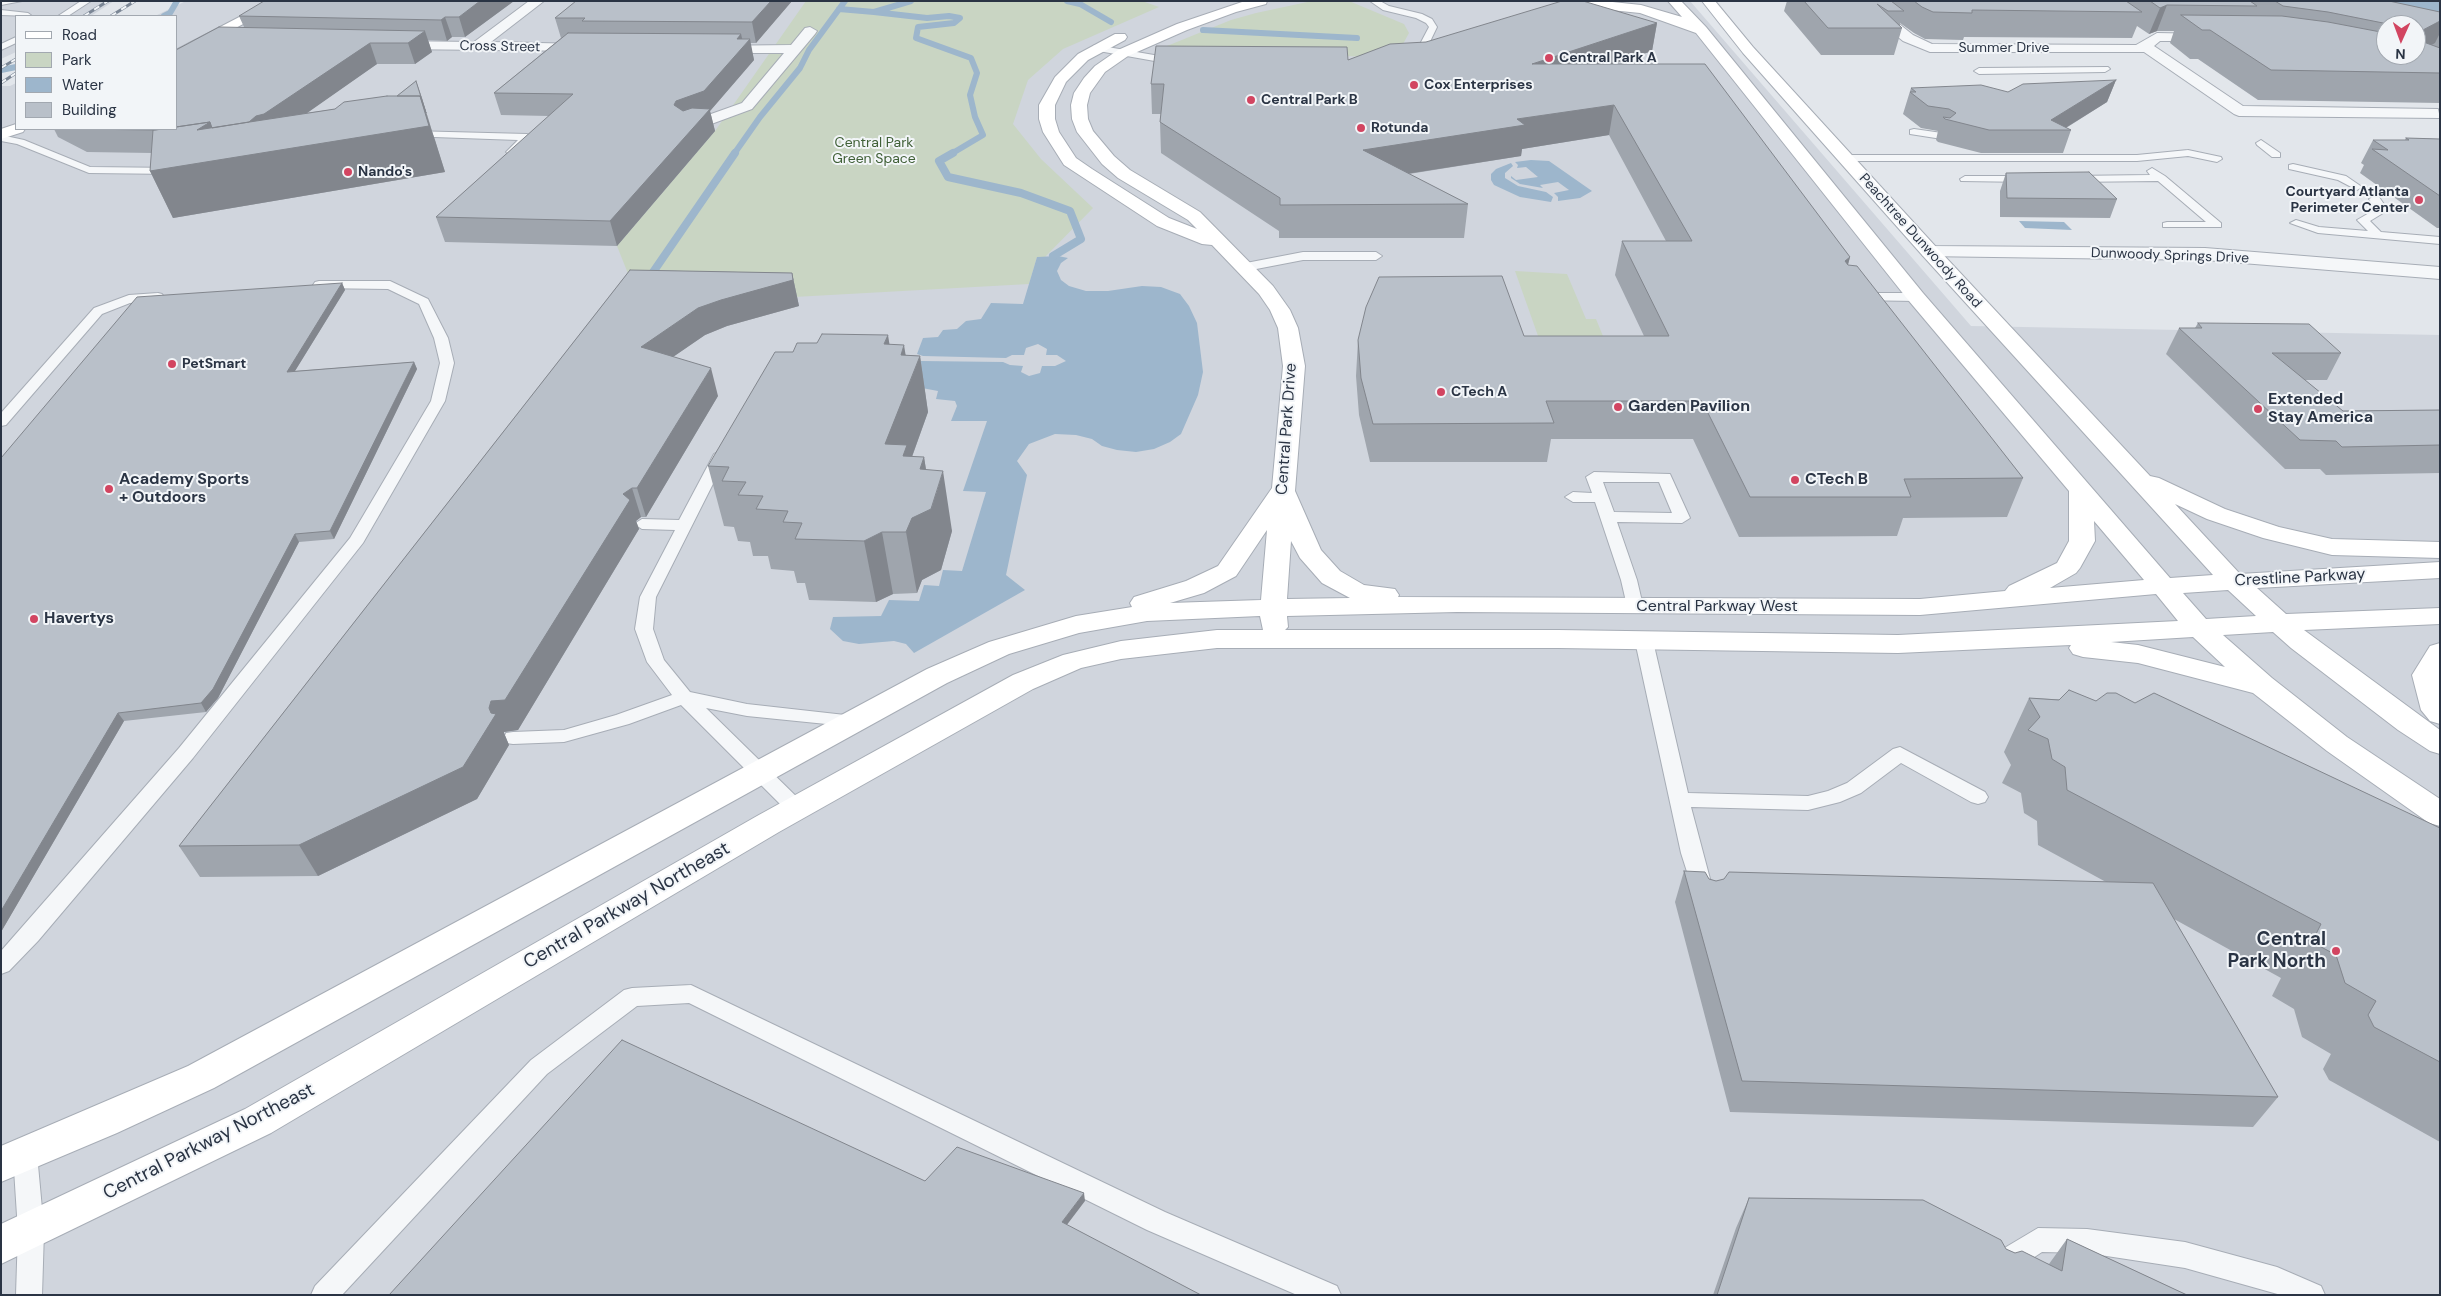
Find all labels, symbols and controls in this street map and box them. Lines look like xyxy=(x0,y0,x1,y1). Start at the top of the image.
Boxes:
legend xyxy=(15,15,178,130)
north arrow xyxy=(2376,15,2426,65)
text: Road xyxy=(62,25,97,45)
street label: Cross Street xyxy=(460,38,540,56)
street label: Summer Drive xyxy=(1958,40,2050,56)
text: N xyxy=(2395,45,2406,63)
text: Park xyxy=(62,50,92,70)
place label: Central Park A xyxy=(1559,50,1657,66)
marker: Central Park A xyxy=(1543,52,1555,64)
text: Water xyxy=(62,75,103,95)
place label: Cox Enterprises xyxy=(1424,77,1533,93)
marker: Cox Enterprises xyxy=(1408,79,1420,91)
place label: Central Park B xyxy=(1261,92,1358,108)
marker: Central Park B xyxy=(1245,94,1257,106)
text: Building xyxy=(62,100,117,120)
place label: Rotunda xyxy=(1371,120,1428,136)
marker: Rotunda xyxy=(1355,122,1367,134)
park label: Central Park Green Space xyxy=(832,135,916,168)
place label: Nando's xyxy=(358,164,412,180)
marker: Nando's xyxy=(342,166,354,178)
street label: Peachtree Dunwoody Road xyxy=(1855,170,1985,312)
place label: Courtyard Atlanta Perimeter Center xyxy=(2285,184,2409,216)
marker: Courtyard Atlanta Perimeter Center xyxy=(2413,194,2425,206)
street label: Dunwoody Springs Drive xyxy=(2091,245,2249,267)
place label: PetSmart xyxy=(182,356,246,372)
marker: PetSmart xyxy=(166,358,178,370)
street label: Central Park Drive xyxy=(1273,362,1301,496)
place label: CTech A xyxy=(1451,384,1507,400)
marker: CTech A xyxy=(1435,386,1447,398)
place label: Extended Stay America xyxy=(2268,390,2373,428)
place label: Garden Pavilion xyxy=(1628,397,1750,417)
marker: Garden Pavilion xyxy=(1612,401,1624,413)
marker: Extended Stay America xyxy=(2252,403,2264,415)
place label: Academy Sports + Outdoors xyxy=(119,470,249,508)
place label: CTech B xyxy=(1805,470,1868,490)
marker: CTech B xyxy=(1789,474,1801,486)
marker: Academy Sports + Outdoors xyxy=(103,483,115,495)
street label: Crestline Parkway xyxy=(2234,565,2366,591)
street label: Central Parkway West xyxy=(1636,597,1798,617)
place label: Havertys xyxy=(44,609,114,629)
marker: Havertys xyxy=(28,613,40,625)
street label: Central Parkway Northeast xyxy=(520,838,734,974)
place label: Central Park North xyxy=(2227,929,2326,973)
marker: Central Park North xyxy=(2330,945,2342,957)
street label: Central Parkway Northeast xyxy=(99,1079,319,1205)

